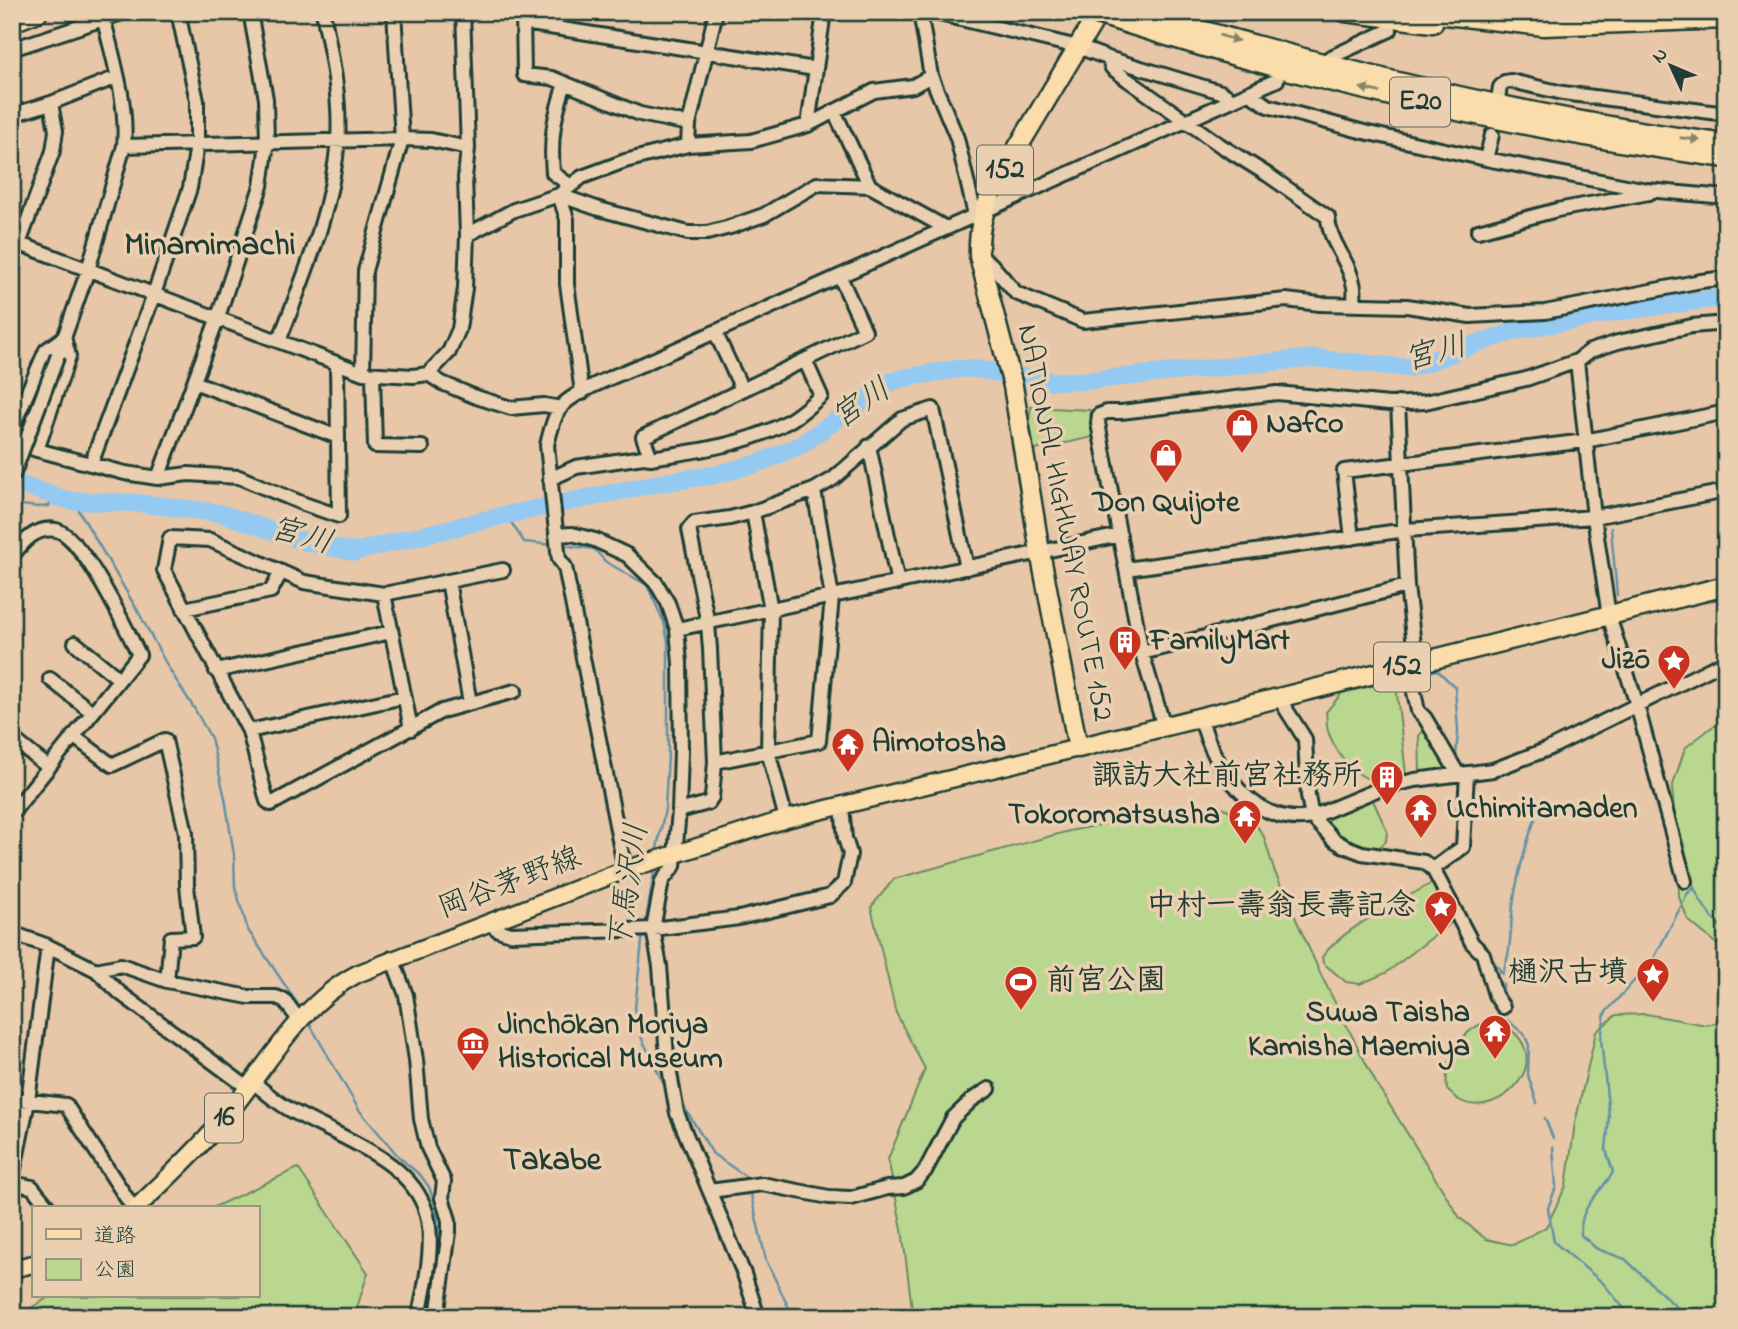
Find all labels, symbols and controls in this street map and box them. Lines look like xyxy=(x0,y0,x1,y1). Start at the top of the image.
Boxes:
north arrow xyxy=(1636,32,1706,102)
one-way arrow xyxy=(1219,33,1241,44)
text: N xyxy=(1646,42,1675,70)
road number: E20 xyxy=(1390,78,1450,126)
one-way arrow xyxy=(1359,84,1381,95)
one-way arrow xyxy=(1680,134,1702,145)
road number: 152 xyxy=(977,146,1033,194)
district label: Minamimachi xyxy=(124,222,296,270)
street label: NATIONAL HIGHWAY ROUTE 152 xyxy=(1004,321,1124,725)
water label: 宮川 xyxy=(1399,323,1473,385)
water label: 宮川 xyxy=(822,368,902,442)
place label: Nafco xyxy=(1266,403,1344,447)
shop icon: Nafco xyxy=(1223,406,1261,455)
shop icon: Don Quijote xyxy=(1147,436,1185,485)
place label: Don Quijote xyxy=(1091,482,1241,526)
water label: 宮川 xyxy=(264,506,338,568)
place label: FamilyMart xyxy=(1148,620,1291,664)
building icon: FamilyMart xyxy=(1106,623,1144,672)
place label: Jizō xyxy=(1602,639,1650,683)
road number: 152 xyxy=(1374,642,1430,692)
place icon: Jizō xyxy=(1655,642,1693,691)
place label: Aimotosha xyxy=(872,722,1006,766)
temple icon: Aimotosha xyxy=(829,725,867,774)
place label: 諏訪大社前宮社務所 xyxy=(1092,755,1362,799)
building icon: 諏訪大社前宮社務所 xyxy=(1368,758,1406,807)
place label: Uchimitamaden xyxy=(1446,788,1638,832)
temple icon: Uchimitamaden xyxy=(1402,791,1440,840)
place label: Tokoromatsusha xyxy=(1008,794,1220,838)
temple icon: Tokoromatsusha xyxy=(1226,797,1264,846)
water label: 下馬沢川 xyxy=(598,820,662,954)
street label: 岡谷茅野線 xyxy=(432,837,588,931)
place label: 中村一壽翁長壽記念 xyxy=(1146,885,1416,929)
place icon: 中村一壽翁長壽記念 xyxy=(1422,888,1460,937)
place label: 樋沢古墳 xyxy=(1508,952,1628,996)
place icon: 樋沢古墳 xyxy=(1634,955,1672,1004)
place label: 前宮公園 xyxy=(1046,960,1166,1004)
sports icon: 前宮公園 xyxy=(1002,963,1040,1012)
place label: Suwa Taisha Kamisha Maemiya xyxy=(1248,992,1470,1070)
place label: Jinchōkan Moriya Historical Museum xyxy=(498,1004,723,1082)
temple icon: Suwa Taisha Kamisha Maemiya xyxy=(1476,1012,1514,1061)
museum icon: Jinchōkan Moriya Historical Museum xyxy=(454,1024,492,1073)
road number: 16 xyxy=(205,1094,243,1142)
district label: Takabe xyxy=(503,1138,603,1185)
legend xyxy=(32,1206,259,1298)
text: 道路 xyxy=(94,1222,136,1252)
text: 公園 xyxy=(94,1256,136,1286)

